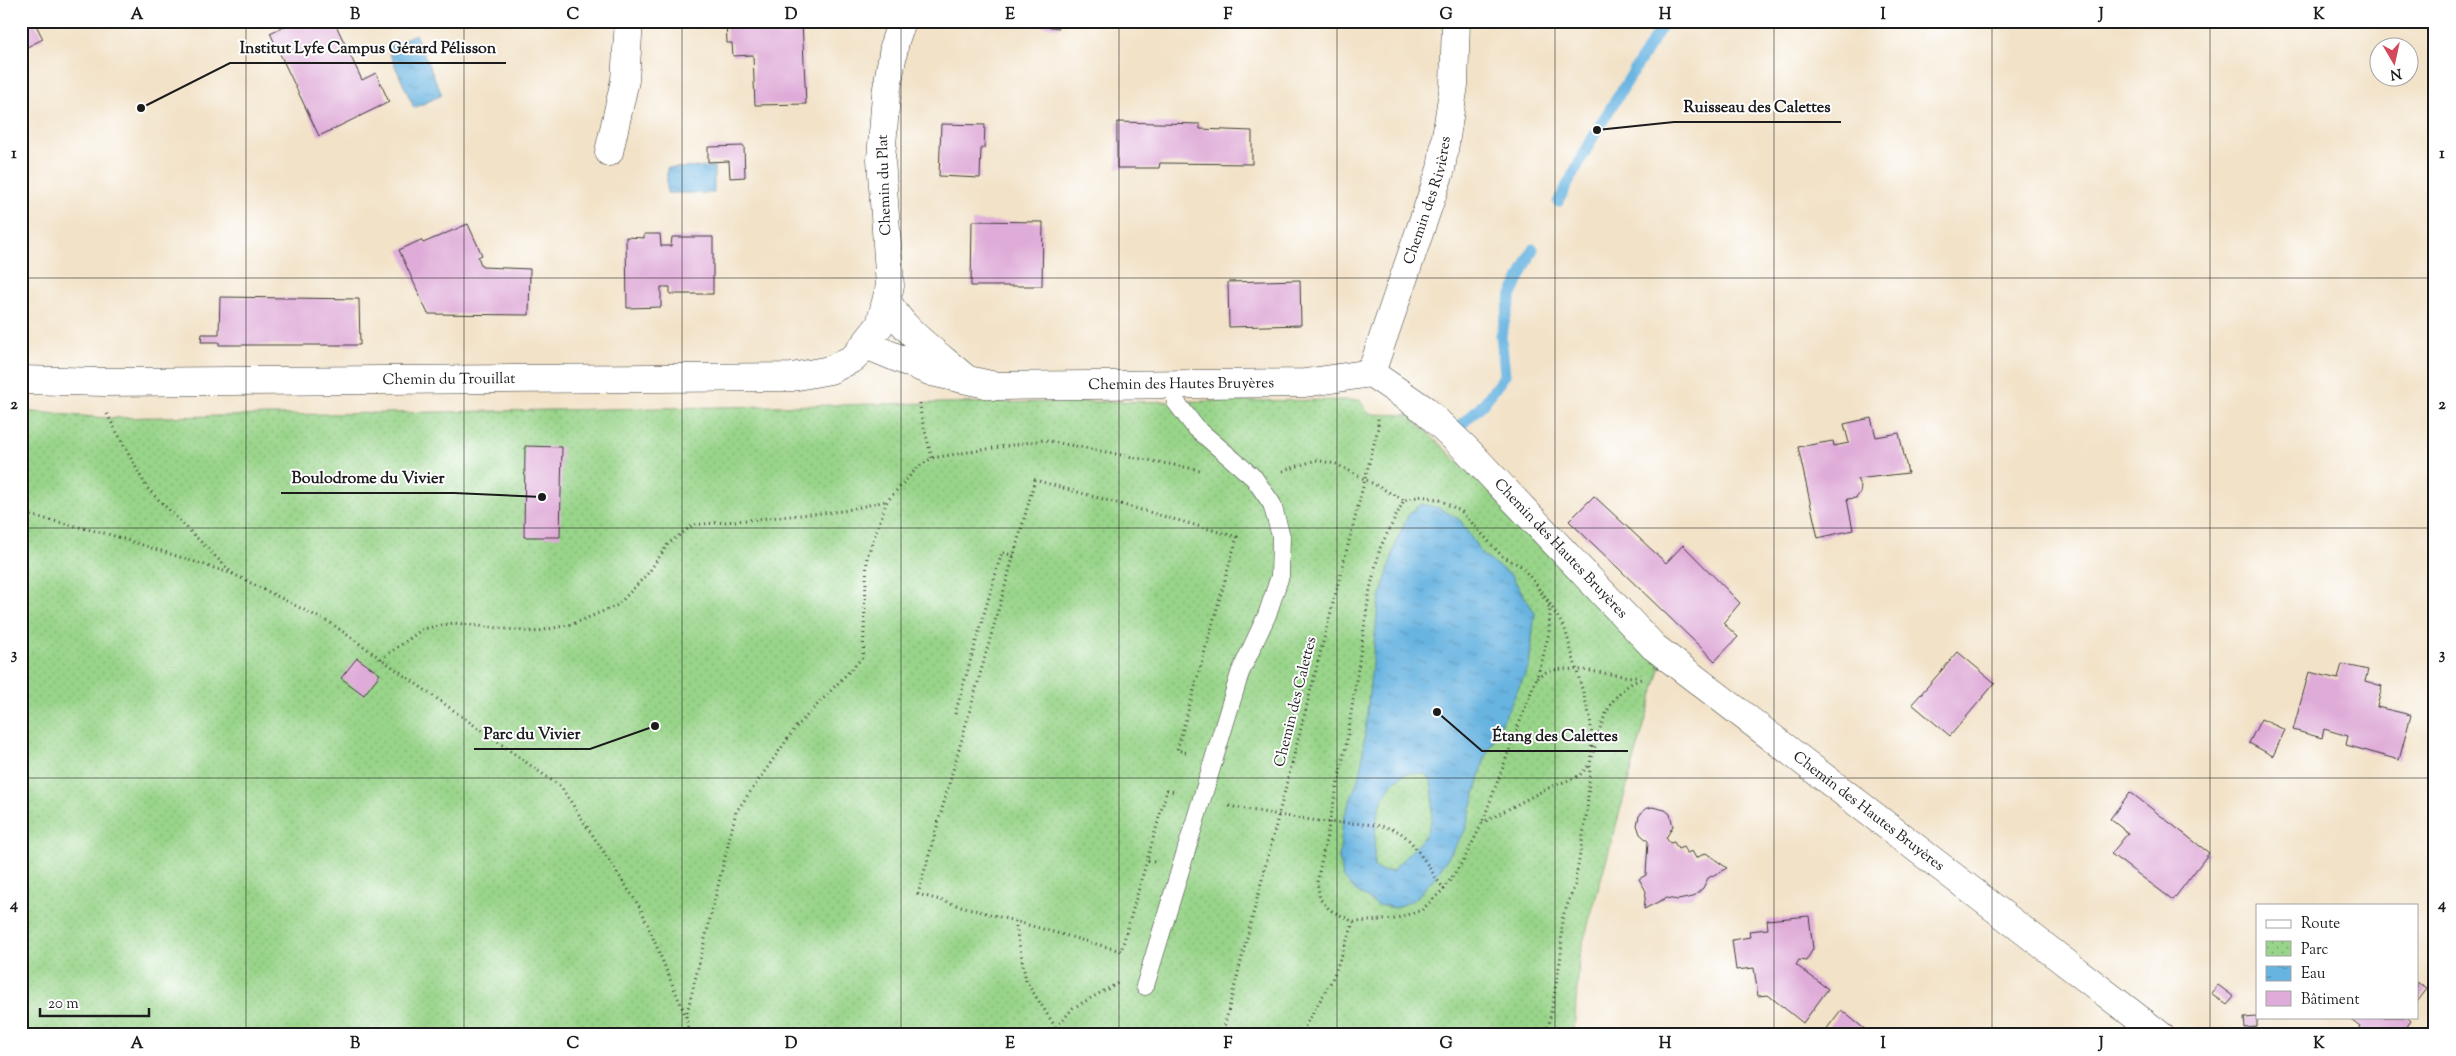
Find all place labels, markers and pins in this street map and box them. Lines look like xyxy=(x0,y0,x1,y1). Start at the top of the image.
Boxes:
callout: Institut Lyfe Campus Gérard Pélisson xyxy=(230,32,506,63)
callout: Ruisseau des Calettes xyxy=(1674,91,1841,122)
callout: Boulodrome du Vivier xyxy=(281,462,454,493)
callout: Parc du Vivier xyxy=(474,718,590,749)
callout: Étang des Calettes xyxy=(1482,720,1628,751)

